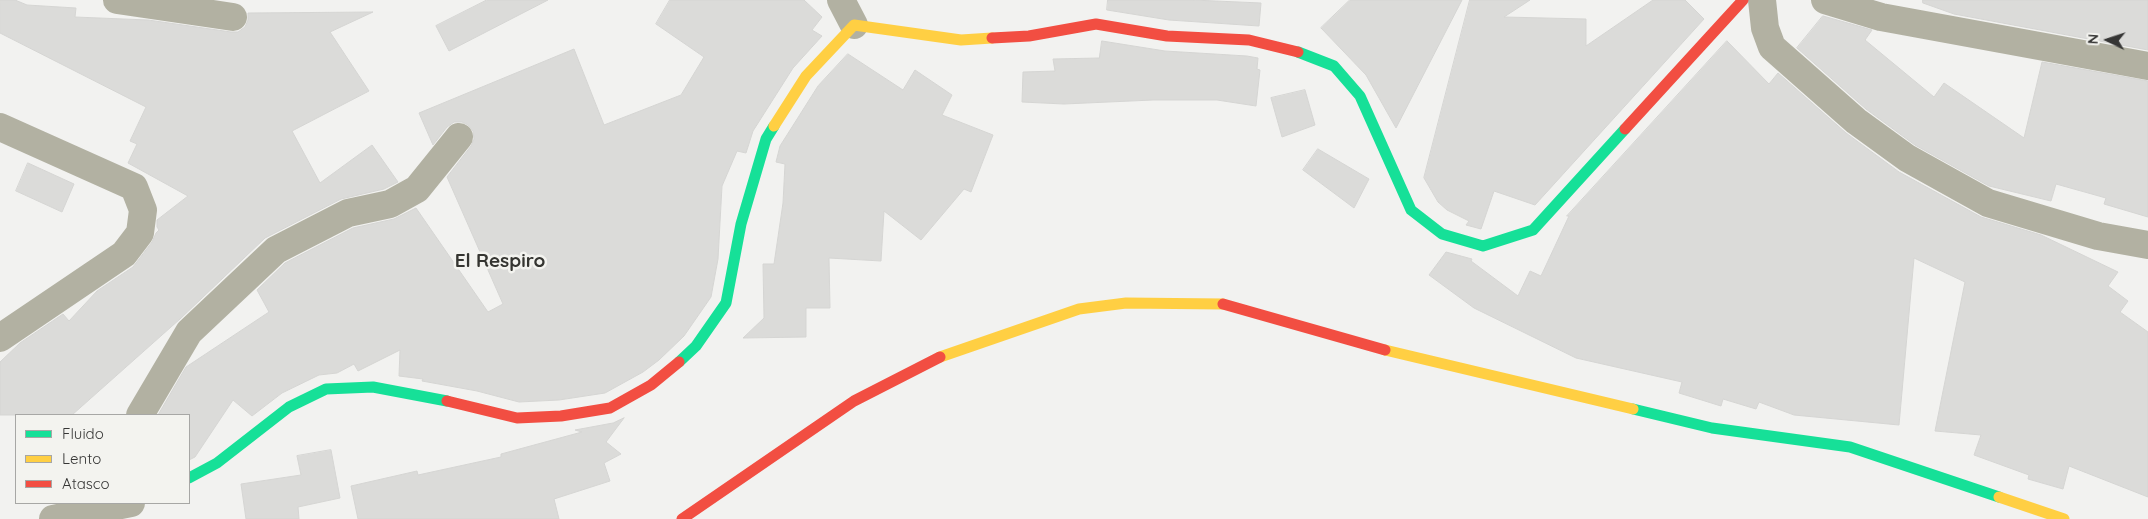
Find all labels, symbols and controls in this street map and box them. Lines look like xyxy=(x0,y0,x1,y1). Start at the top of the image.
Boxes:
north arrow xyxy=(2083,15,2133,65)
text: N xyxy=(2084,33,2102,45)
district label: El Respiro xyxy=(455,250,545,272)
legend xyxy=(15,414,190,504)
text: Fluido xyxy=(62,424,104,443)
text: Lento xyxy=(62,449,101,468)
text: Atasco xyxy=(62,474,110,493)

